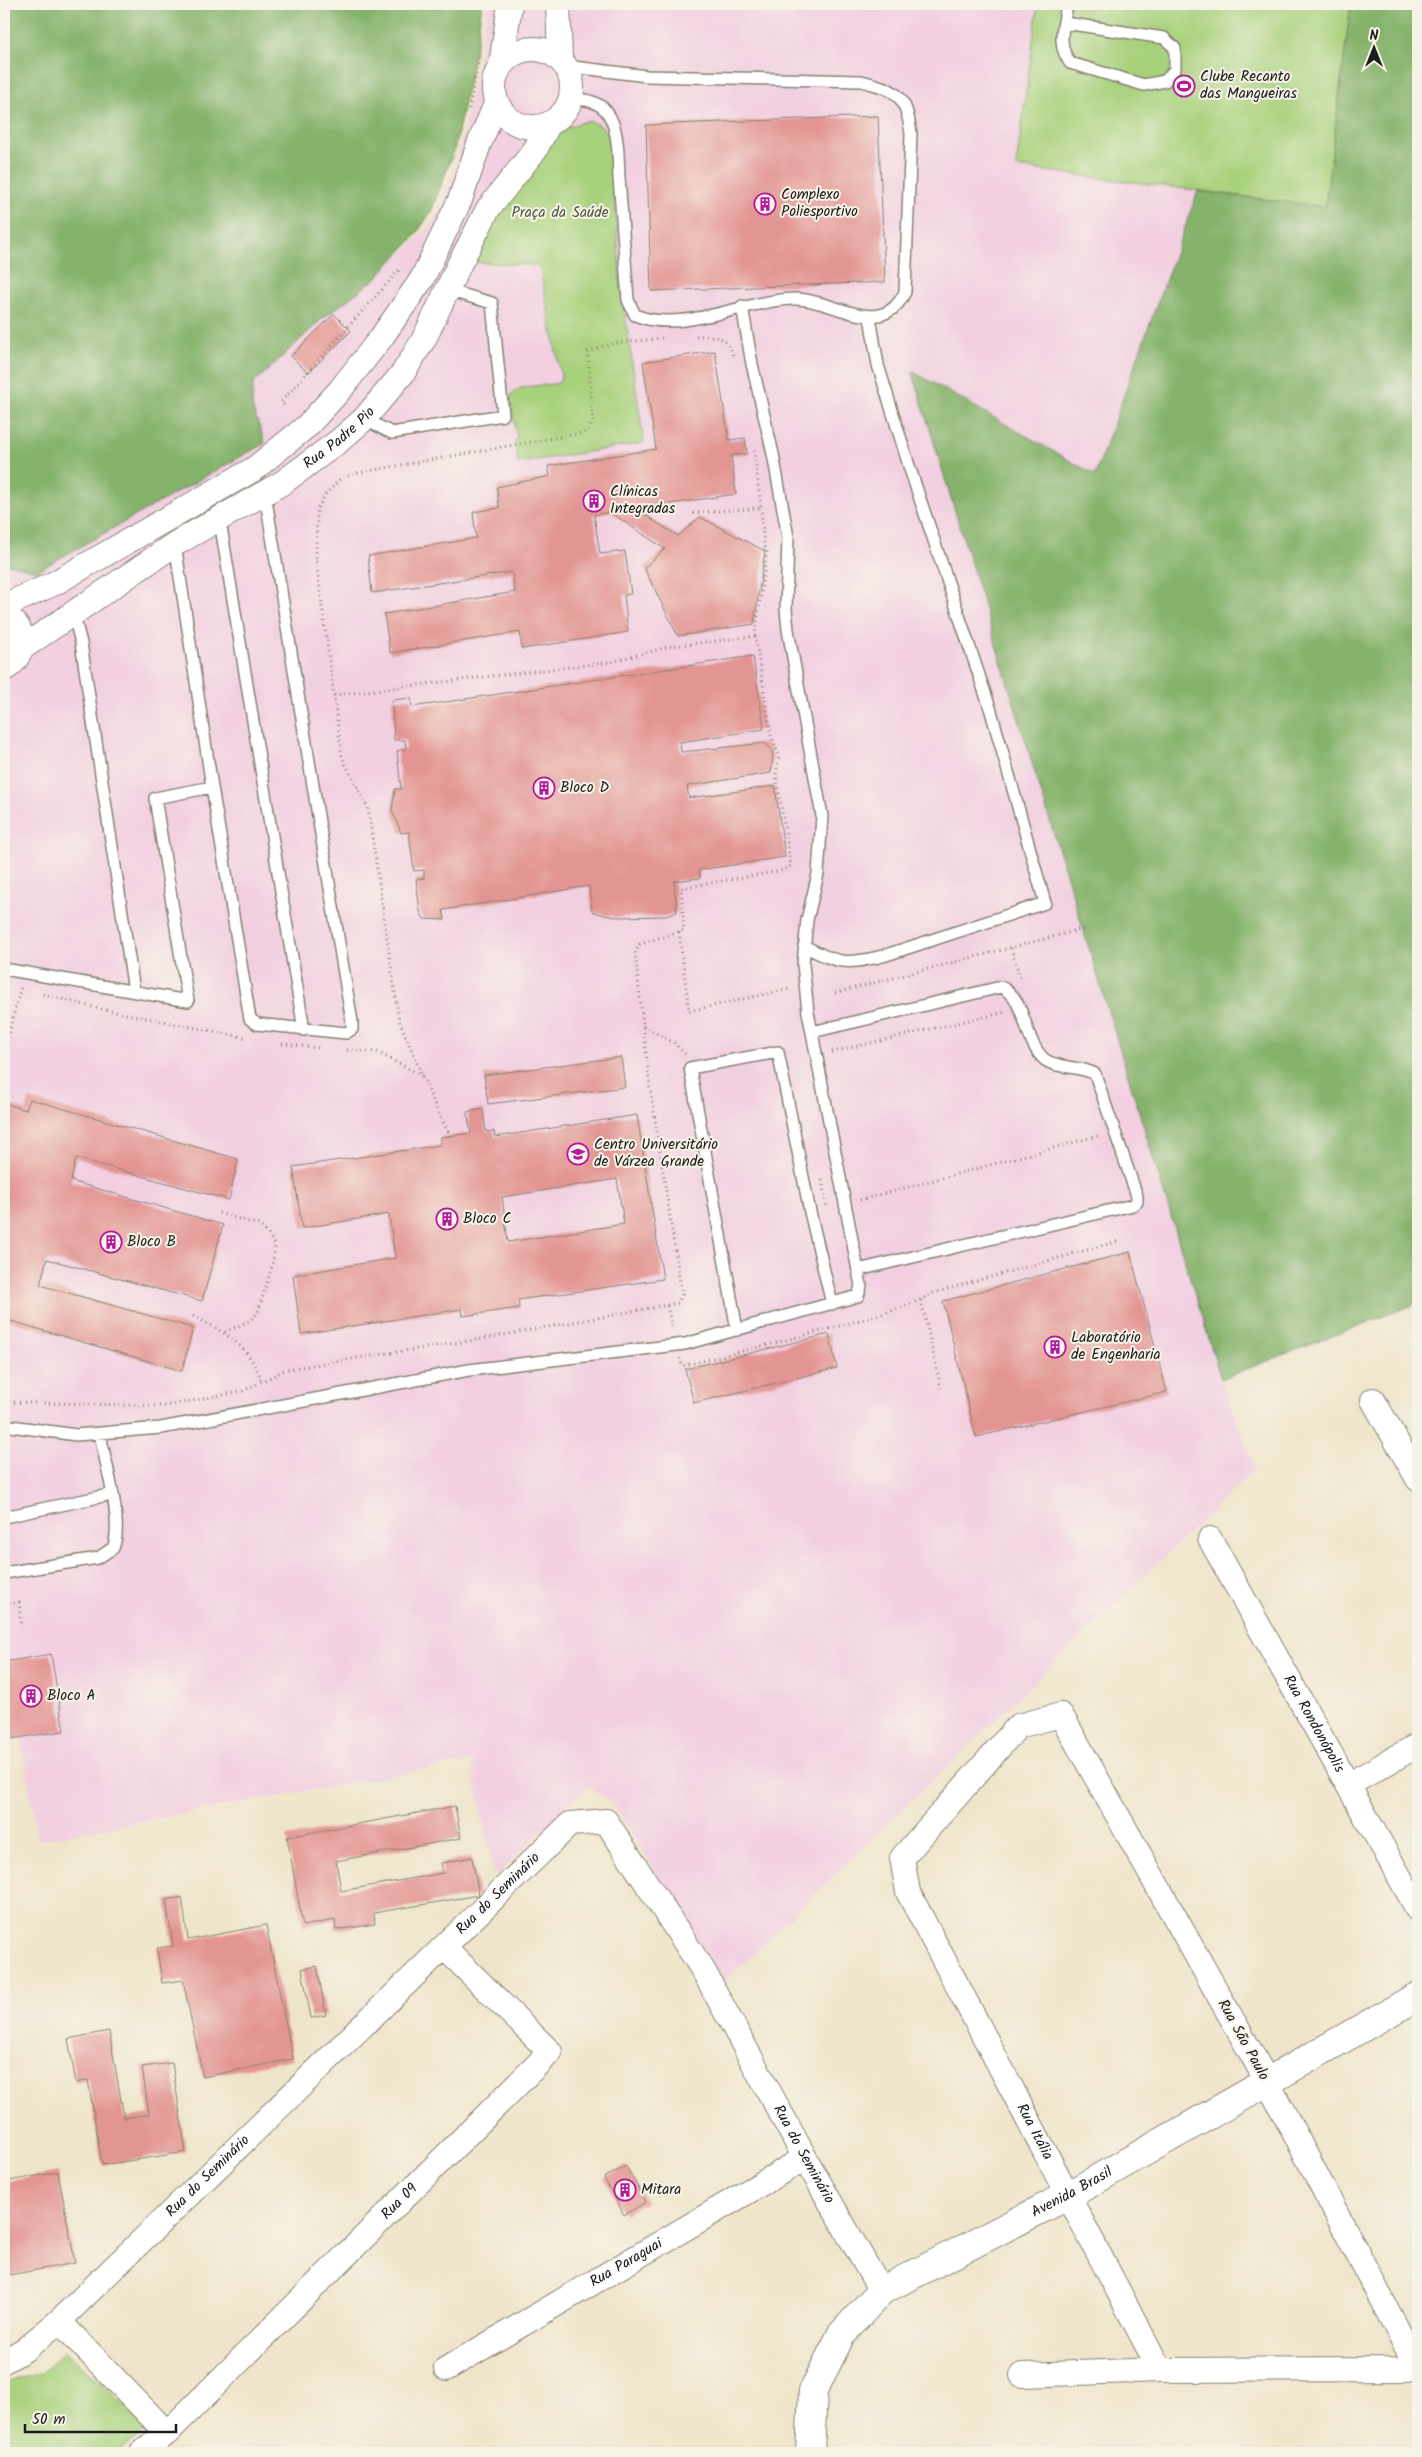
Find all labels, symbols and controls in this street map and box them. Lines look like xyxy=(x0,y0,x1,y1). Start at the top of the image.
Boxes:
north arrow xyxy=(1350,22,1400,72)
text: N xyxy=(1370,25,1379,47)
place label: Clube Recanto das Mangueiras xyxy=(1200,65,1297,106)
sports icon: Clube Recanto das Mangueiras xyxy=(1172,74,1196,98)
place label: Complexo Poliesportivo xyxy=(781,183,858,224)
building icon: Complexo Poliesportivo xyxy=(753,192,777,216)
park label: Praça da Saúde xyxy=(512,201,609,225)
street label: Rua Padre Pio xyxy=(298,401,382,476)
place label: Clínicas Integradas xyxy=(610,480,676,521)
building icon: Clínicas Integradas xyxy=(582,489,606,513)
building icon: Bloco D xyxy=(532,776,556,800)
place label: Bloco D xyxy=(560,776,610,800)
place label: Centro Universitário de Várzea Grande xyxy=(594,1133,718,1174)
school or university icon: Centro Universitário de Várzea Grande xyxy=(566,1142,590,1166)
building icon: Bloco C xyxy=(435,1207,459,1231)
place label: Bloco C xyxy=(463,1207,512,1231)
building icon: Bloco B xyxy=(99,1230,123,1254)
place label: Bloco B xyxy=(127,1230,176,1254)
place label: Laboratório de Engenharia xyxy=(1071,1326,1161,1367)
building icon: Laboratório de Engenharia xyxy=(1043,1335,1067,1359)
street label: Rua Rondonópolis xyxy=(1276,1670,1351,1778)
building icon: Bloco A xyxy=(19,1684,43,1708)
place label: Bloco A xyxy=(47,1684,96,1708)
street label: Rua do Seminário xyxy=(450,1847,546,1941)
street label: Rua São Paulo xyxy=(1211,1995,1275,2085)
street label: Rua Itália xyxy=(1010,2099,1059,2164)
street label: Rua do Seminário xyxy=(766,2100,841,2209)
street label: Rua do Seminário xyxy=(160,2129,256,2223)
street label: Avenida Brasil xyxy=(1027,2160,1117,2224)
street label: Rua 09 xyxy=(376,2177,424,2226)
building icon: Mitara xyxy=(613,2178,637,2202)
place label: Mitara xyxy=(641,2178,681,2202)
street label: Rua Paraguai xyxy=(585,2231,669,2294)
scale bar xyxy=(25,2402,176,2434)
text: 50 m xyxy=(32,2408,66,2432)

